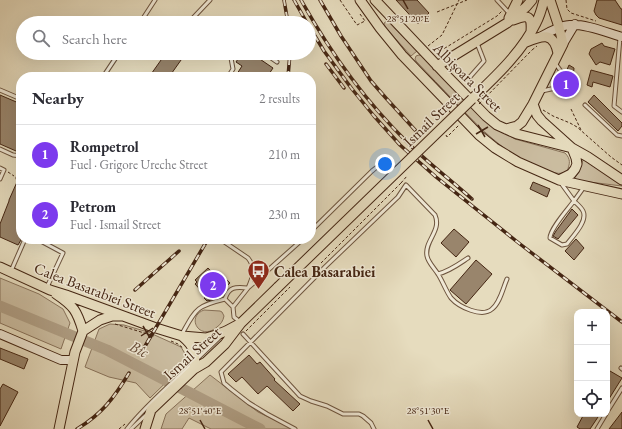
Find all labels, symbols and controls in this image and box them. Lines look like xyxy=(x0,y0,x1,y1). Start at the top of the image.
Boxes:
text: 28°51'20"E xyxy=(387,12,430,25)
search box xyxy=(16,16,316,60)
icon: search xyxy=(30,27,52,49)
text: Search here xyxy=(62,29,127,48)
street label: Albișoara Street xyxy=(429,38,507,116)
pin: 1 xyxy=(553,69,579,99)
text: Nearby xyxy=(32,87,84,109)
street label: Ismail Street xyxy=(399,87,463,150)
text: 2 results xyxy=(259,90,300,107)
text: Rompetrol xyxy=(70,137,139,156)
text: 1 xyxy=(42,146,48,163)
text: 210 m xyxy=(269,146,300,163)
your location xyxy=(375,154,395,174)
text: Fuel · Grigore Ureche Street xyxy=(70,156,208,173)
text: Petrom xyxy=(70,197,116,216)
text: 2 xyxy=(42,206,48,223)
text: 230 m xyxy=(269,206,300,223)
text: Fuel · Ismail Street xyxy=(70,216,161,233)
street label: Calea Basarabiei Street xyxy=(32,258,159,322)
bus stop icon: Calea Basarabiei xyxy=(245,258,271,291)
place label: Calea Basarabiei xyxy=(274,262,376,281)
pin: 2 xyxy=(200,270,226,300)
map controls xyxy=(574,309,610,417)
button: + xyxy=(574,309,610,345)
street label: Ismail Street xyxy=(159,322,225,384)
water label: Bîc xyxy=(125,335,153,363)
button: − xyxy=(574,345,610,381)
button: locate xyxy=(574,381,610,417)
text: 28°51'40"E xyxy=(179,404,222,417)
text: 28°51'30"E xyxy=(407,404,450,417)

